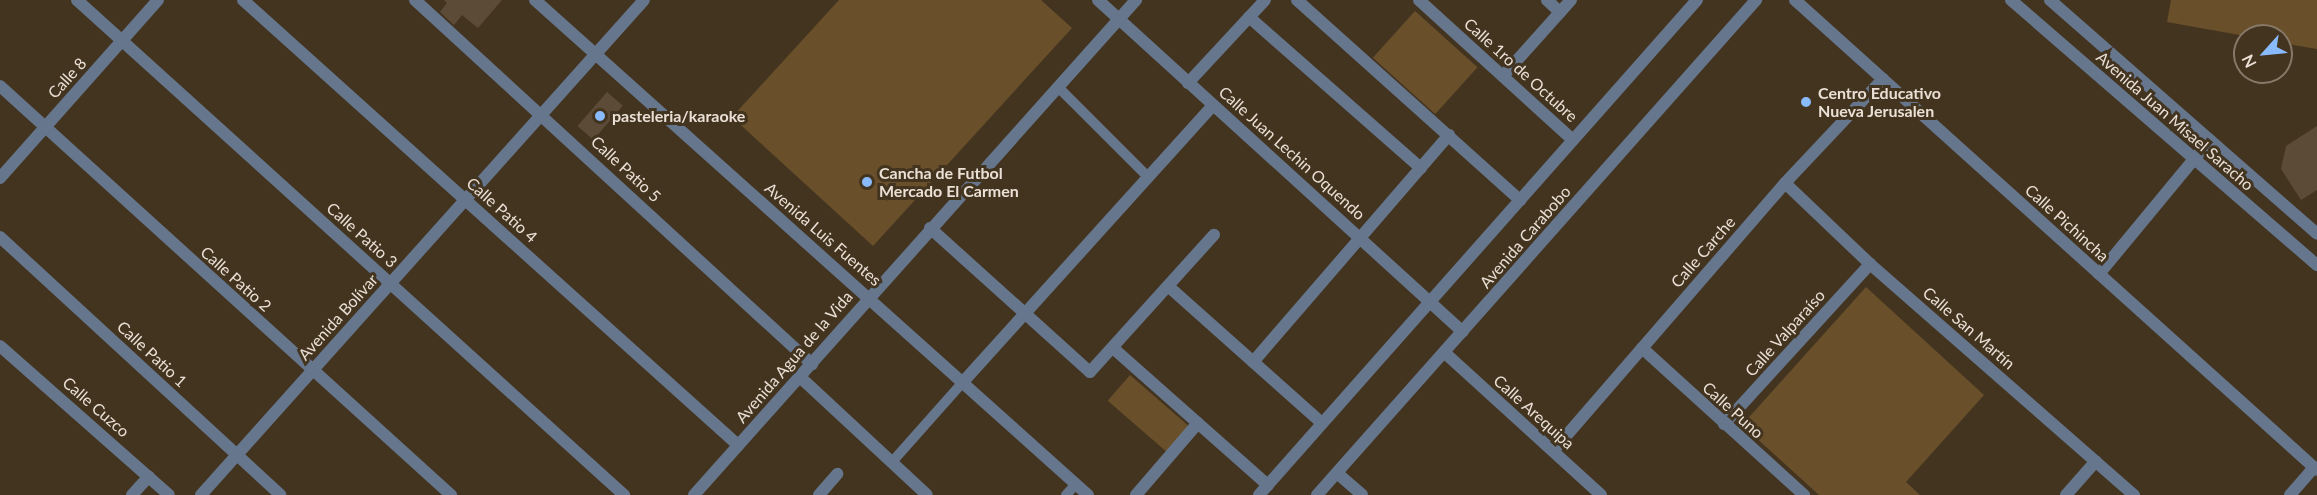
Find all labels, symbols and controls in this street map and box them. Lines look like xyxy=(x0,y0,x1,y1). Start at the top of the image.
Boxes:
street label: Calle 1ro de Octubre xyxy=(1460,14,1582,126)
north arrow xyxy=(2233,24,2293,84)
street label: Avenida Juan Misael Saracho xyxy=(2092,47,2258,195)
text: N xyxy=(2237,52,2260,71)
street label: Calle 8 xyxy=(44,54,90,102)
street label: Calle Juan Lechin Oquendo xyxy=(1215,82,1369,224)
place label: Centro Educativo Nueva Jerusalen xyxy=(1818,83,1941,121)
marker: Centro Educativo Nueva Jerusalen xyxy=(1799,95,1813,109)
place label: pasteleria/karaoke xyxy=(612,106,745,126)
marker: pasteleria/karaoke xyxy=(593,109,607,123)
street label: Calle Patio 5 xyxy=(587,132,665,206)
place label: Cancha de Futbol Mercado El Carmen xyxy=(879,163,1019,201)
street label: Calle Patio 4 xyxy=(463,173,541,247)
marker: Cancha de Futbol Mercado El Carmen xyxy=(860,175,874,189)
street label: Avenida Luis Fuentes xyxy=(761,178,885,290)
street label: Calle Pichincha xyxy=(2021,180,2113,266)
street label: Avenida Carabobo xyxy=(1476,182,1574,292)
street label: Calle Patio 3 xyxy=(323,198,401,272)
street label: Calle Carche xyxy=(1667,213,1739,291)
street label: Calle Patio 2 xyxy=(197,242,275,316)
street label: Avenida Bolívar xyxy=(294,270,382,364)
street label: Calle San Martín xyxy=(1919,283,2019,373)
street label: Calle Valparaíso xyxy=(1741,286,1829,380)
street label: Avenida Agua de la Vida xyxy=(731,287,857,427)
street label: Calle Patio 1 xyxy=(113,317,191,391)
street label: Calle Arequipa xyxy=(1490,371,1578,453)
street label: Calle Cuzco xyxy=(59,373,133,441)
street label: Calle Puno xyxy=(1699,378,1767,442)

